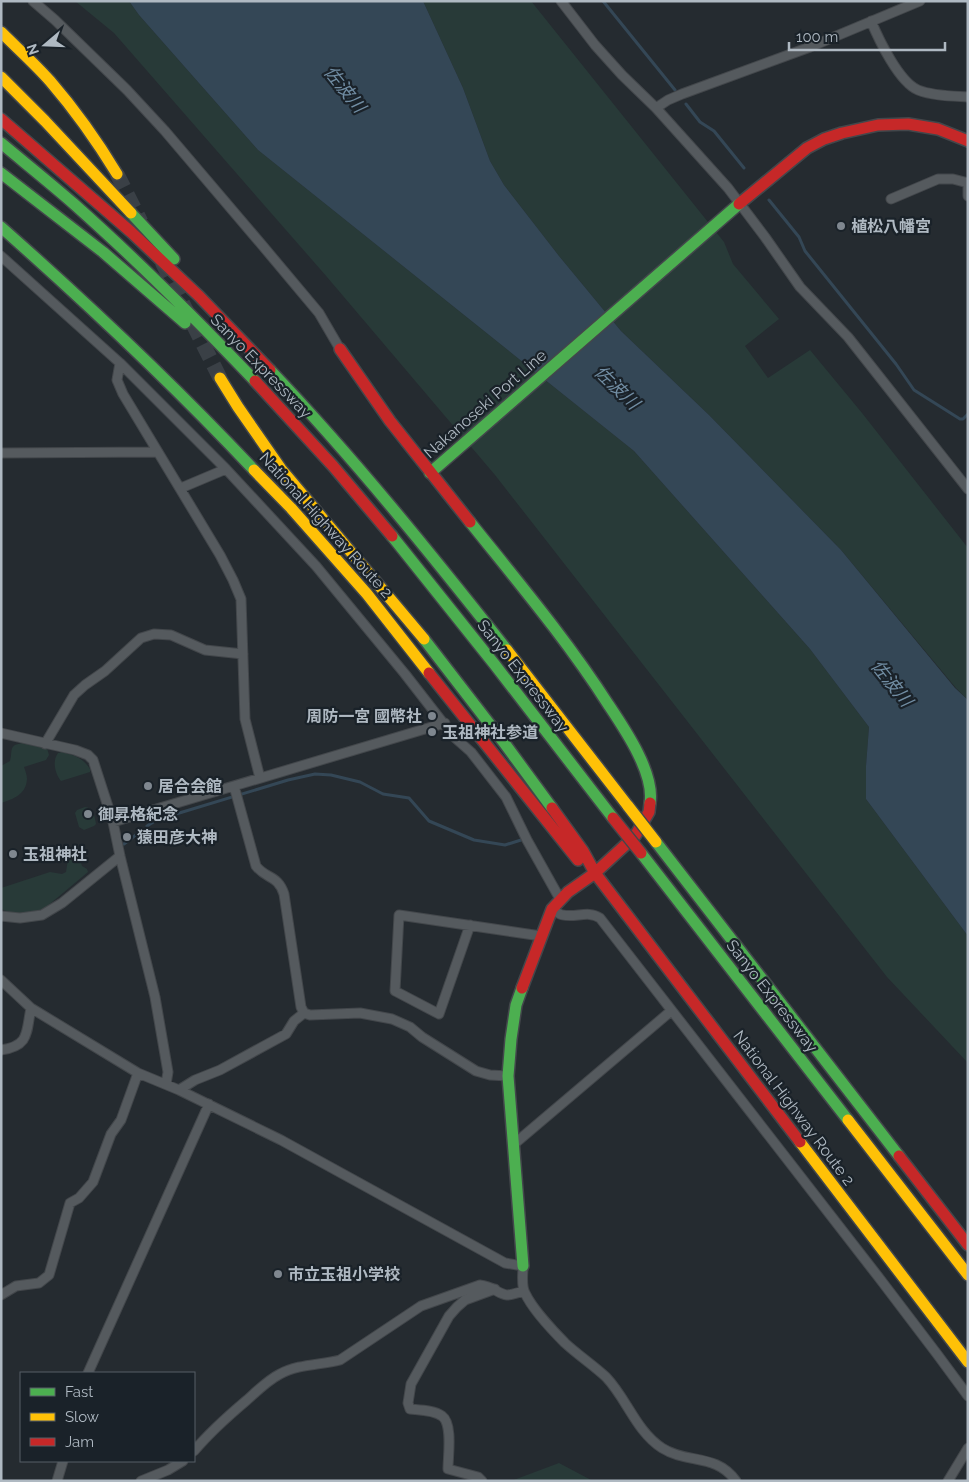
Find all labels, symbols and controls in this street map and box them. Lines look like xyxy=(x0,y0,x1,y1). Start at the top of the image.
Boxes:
north arrow xyxy=(20,20,70,70)
scale bar xyxy=(789,20,945,52)
text: 100 m xyxy=(796,28,838,46)
text: N xyxy=(23,42,42,57)
water label: 佐波川 xyxy=(320,61,371,118)
place label: 植松八幡宮 xyxy=(851,217,931,236)
marker: 植松八幡宮 xyxy=(835,220,847,232)
street label: Sanyo Expressway xyxy=(207,310,316,422)
street label: Nakanoseki Port Line xyxy=(420,346,550,462)
water label: 佐波川 xyxy=(590,361,645,415)
street label: National Highway Route 2 xyxy=(256,448,396,602)
street label: Sanyo Expressway xyxy=(473,616,573,736)
water label: 佐波川 xyxy=(867,655,918,712)
place label: 周防一宮 國幣社 xyxy=(306,707,422,726)
marker: 周防一宮 國幣社 xyxy=(426,710,438,722)
place label: 玉祖神社参道 xyxy=(442,723,538,742)
marker: 玉祖神社参道 xyxy=(426,726,438,738)
place label: 居合会館 xyxy=(158,777,222,796)
marker: 居合会館 xyxy=(142,780,154,792)
place label: 御昇格紀念 xyxy=(98,805,178,824)
marker: 御昇格紀念 xyxy=(82,808,94,820)
place label: 猿田彦大神 xyxy=(137,828,217,847)
marker: 猿田彦大神 xyxy=(121,831,133,843)
place label: 玉祖神社 xyxy=(23,845,87,864)
marker: 玉祖神社 xyxy=(7,848,19,860)
street label: Sanyo Expressway xyxy=(722,936,822,1056)
street label: National Highway Route 2 xyxy=(729,1027,859,1189)
place label: 市立玉祖小学校 xyxy=(288,1265,400,1284)
marker: 市立玉祖小学校 xyxy=(272,1268,284,1280)
legend xyxy=(20,1372,195,1462)
text: Fast xyxy=(65,1383,93,1401)
text: Slow xyxy=(65,1408,99,1426)
text: Jam xyxy=(65,1433,94,1451)

